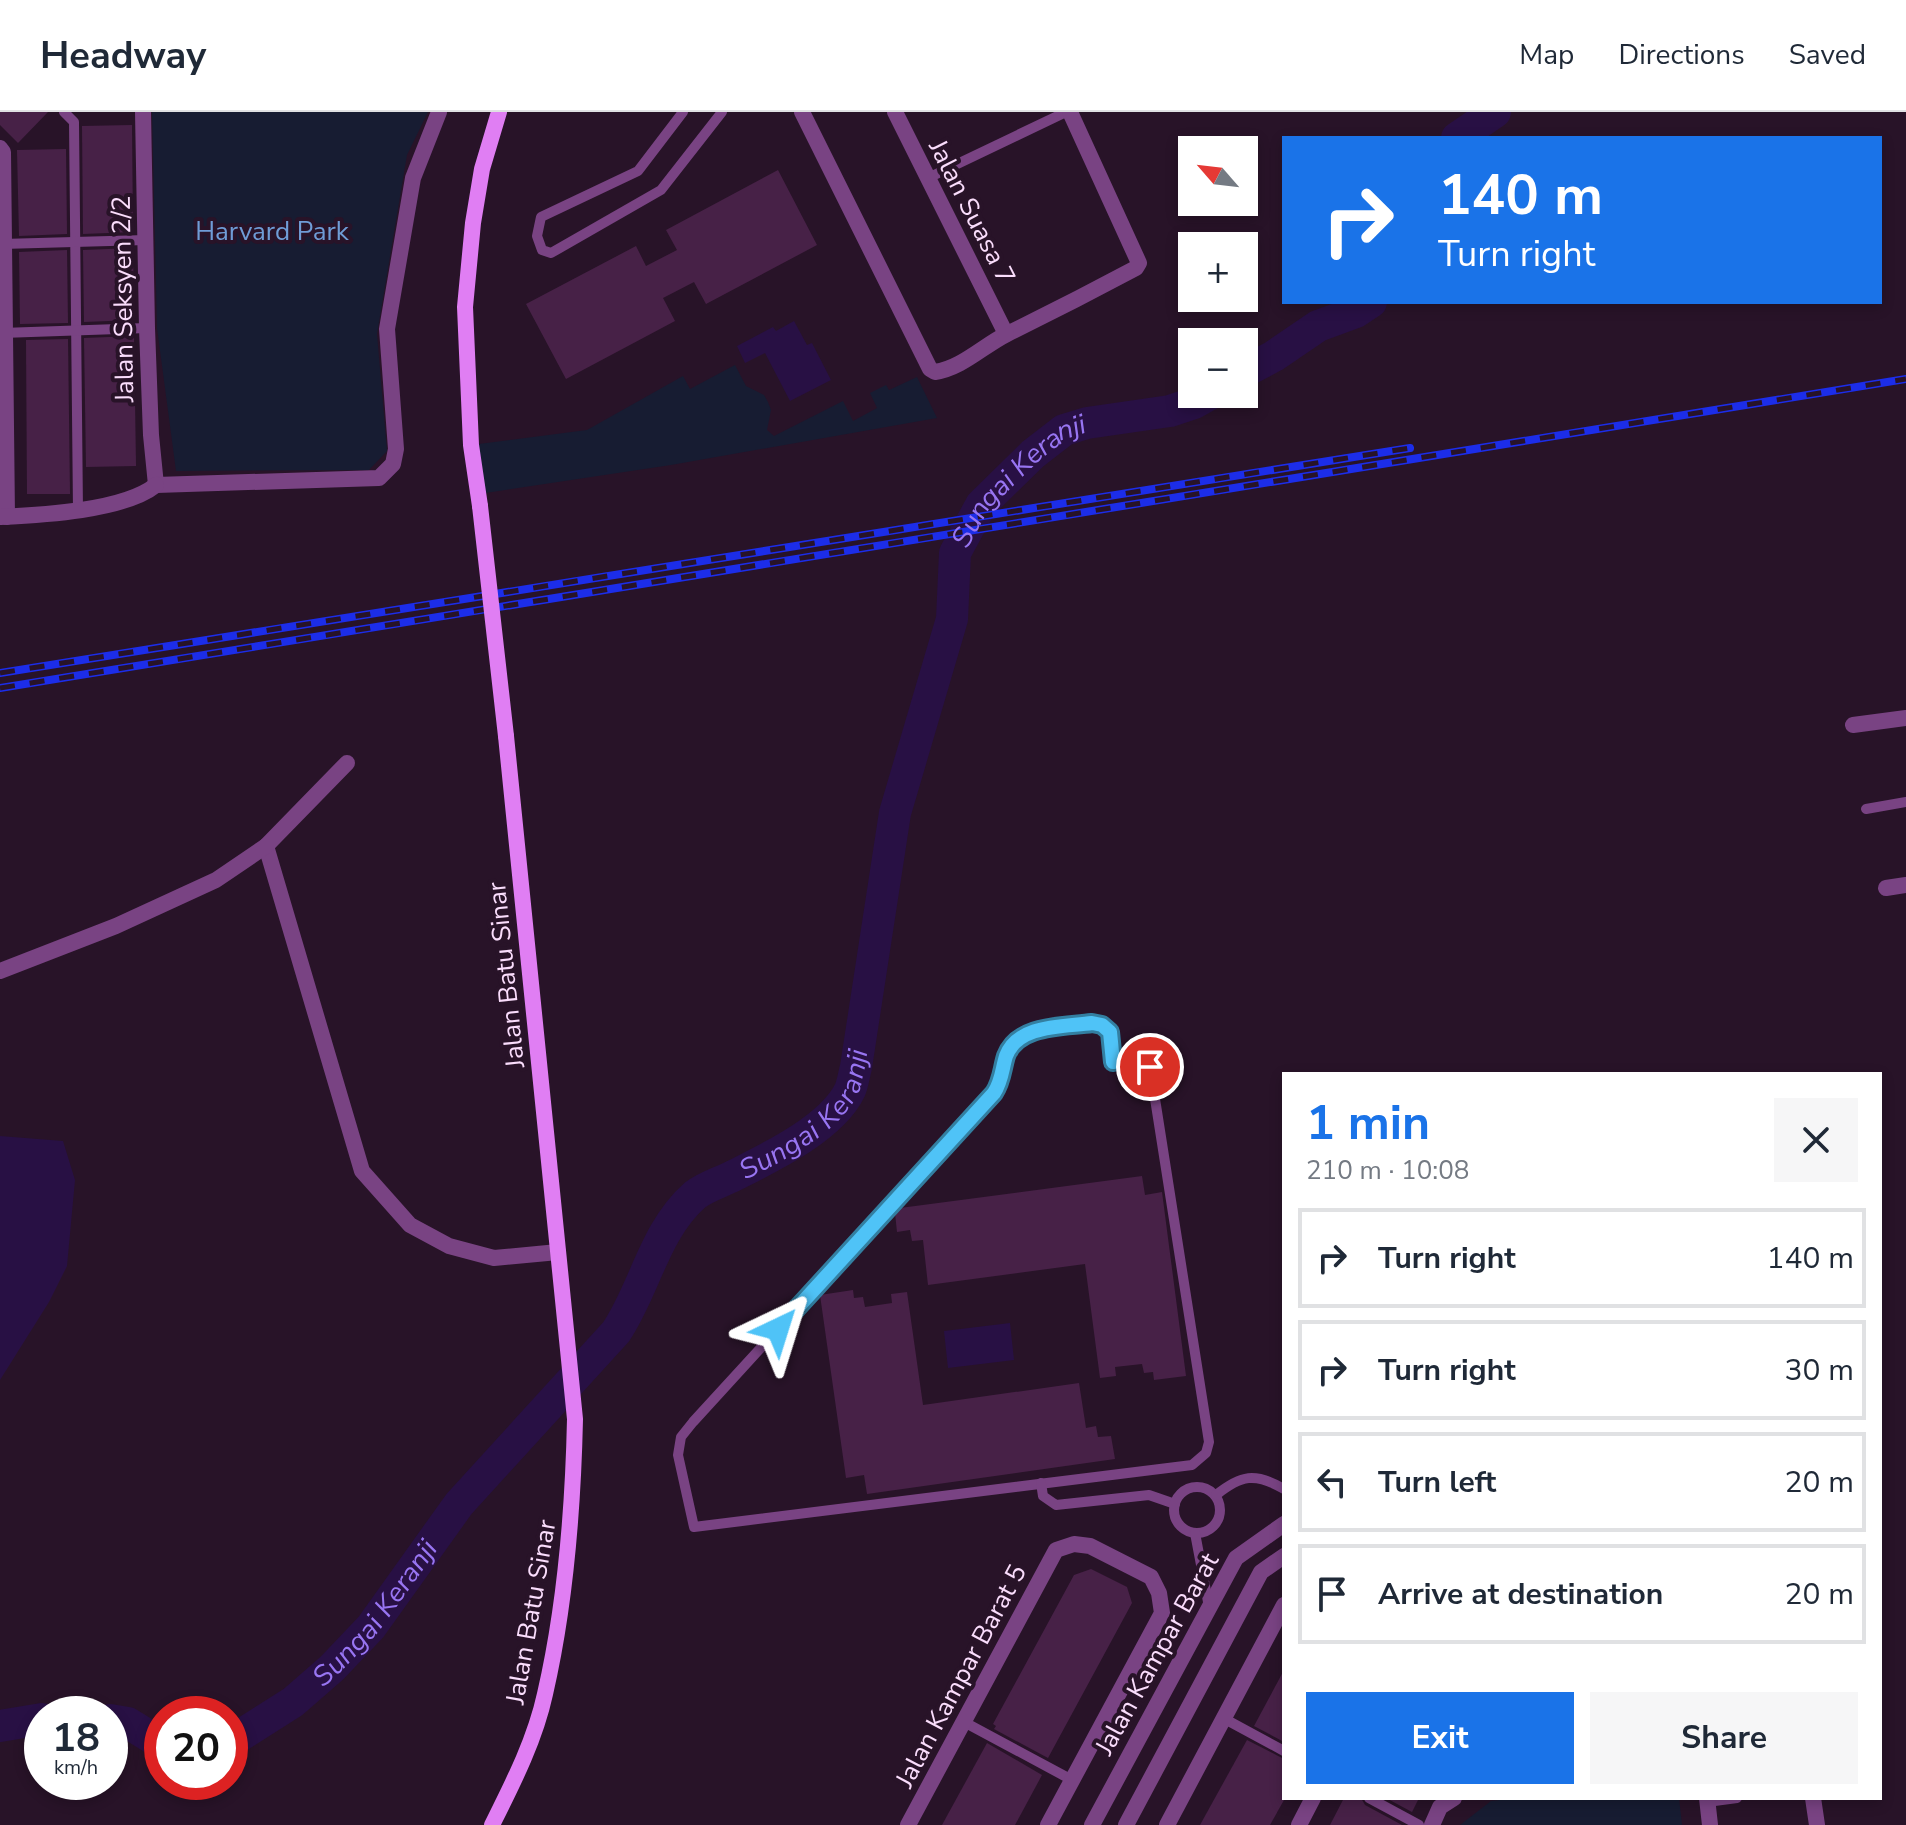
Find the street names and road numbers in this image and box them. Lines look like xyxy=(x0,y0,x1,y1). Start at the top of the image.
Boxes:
street label: Jalan Suasa 7 xyxy=(920,133,1023,290)
street label: Jalan Seksyen 2/2 xyxy=(104,195,142,404)
street label: Jalan Batu Sinar xyxy=(479,880,533,1071)
street label: Jalan Batu Sinar xyxy=(497,1516,565,1708)
street label: Jalan Kampar Barat xyxy=(1086,1546,1227,1762)
street label: Jalan Kampar Barat 5 xyxy=(887,1558,1035,1795)

